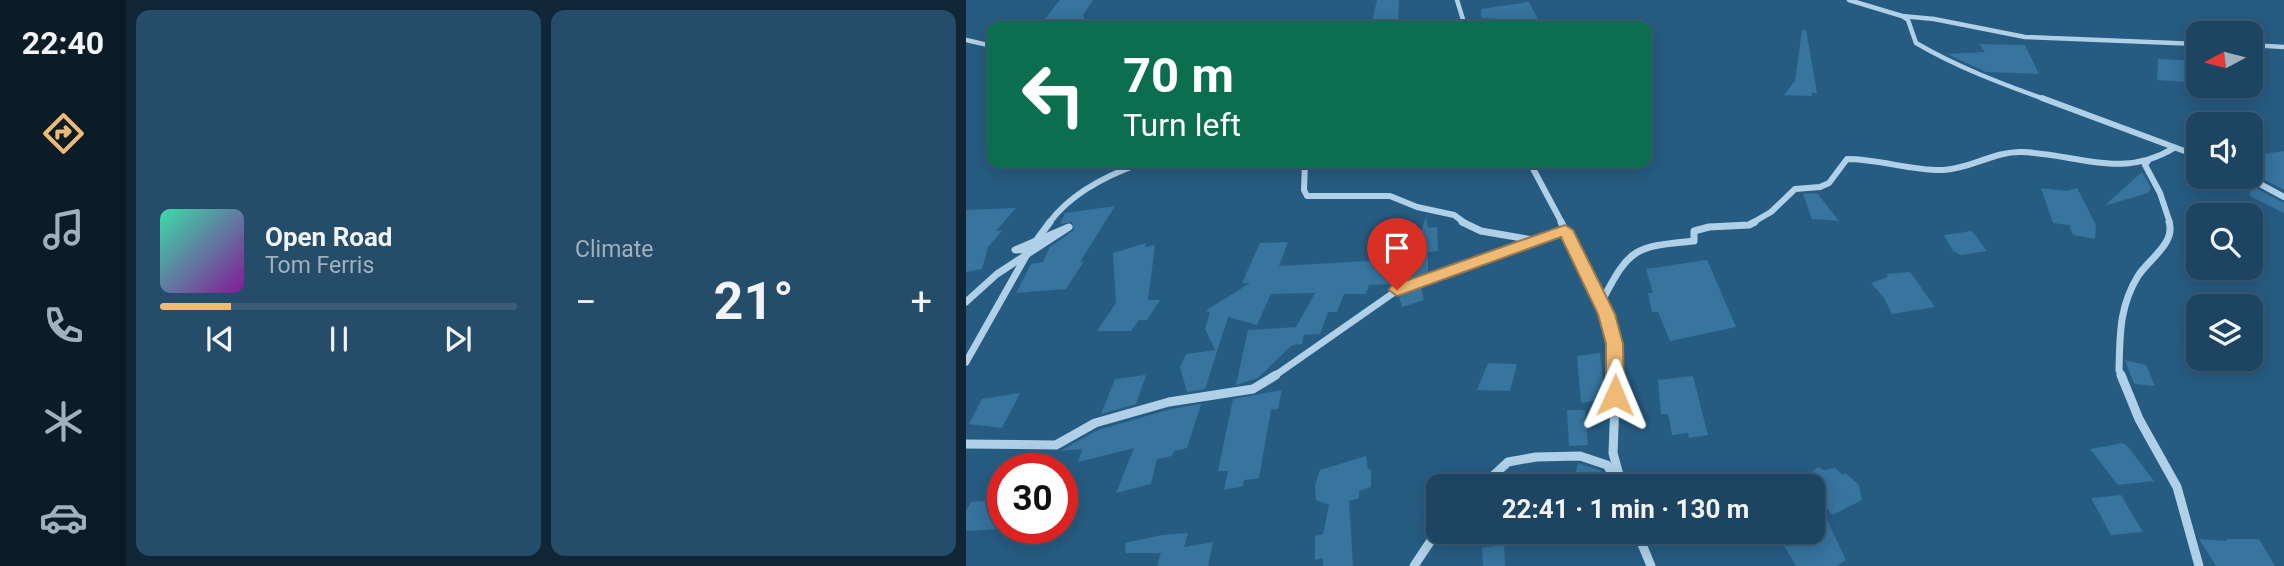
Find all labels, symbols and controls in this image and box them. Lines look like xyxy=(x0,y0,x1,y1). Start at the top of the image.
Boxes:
north arrow xyxy=(2186,21,2263,98)
map controls xyxy=(2186,21,2263,371)
text: 22:40 xyxy=(22,24,104,62)
text: 70 m xyxy=(1123,47,1234,104)
icon: left xyxy=(1008,49,1099,140)
text: Turn left xyxy=(1123,106,1241,144)
icon: directions xyxy=(39,109,88,158)
button: sound xyxy=(2186,112,2263,189)
button: search xyxy=(2186,203,2263,280)
icon: music xyxy=(39,205,88,254)
pin xyxy=(1367,218,1427,290)
text: Open Road xyxy=(265,222,393,252)
icon: arrive xyxy=(1378,229,1416,267)
text: Climate xyxy=(575,236,654,263)
text: Tom Ferris xyxy=(265,252,374,279)
text: 21° xyxy=(714,271,794,332)
text: − xyxy=(575,280,597,324)
text: + xyxy=(910,280,932,324)
button: layers xyxy=(2186,294,2263,371)
icon: phone xyxy=(39,301,88,350)
icon: previous xyxy=(201,320,239,358)
icon: pause xyxy=(320,320,358,358)
icon: next xyxy=(439,320,477,358)
position arrow xyxy=(1578,358,1652,432)
icon: climate xyxy=(39,397,88,446)
speed limit sign: 30 xyxy=(987,453,1078,544)
icon: car xyxy=(39,493,88,542)
text: 22:41 · 1 min · 130 m xyxy=(1502,494,1749,524)

